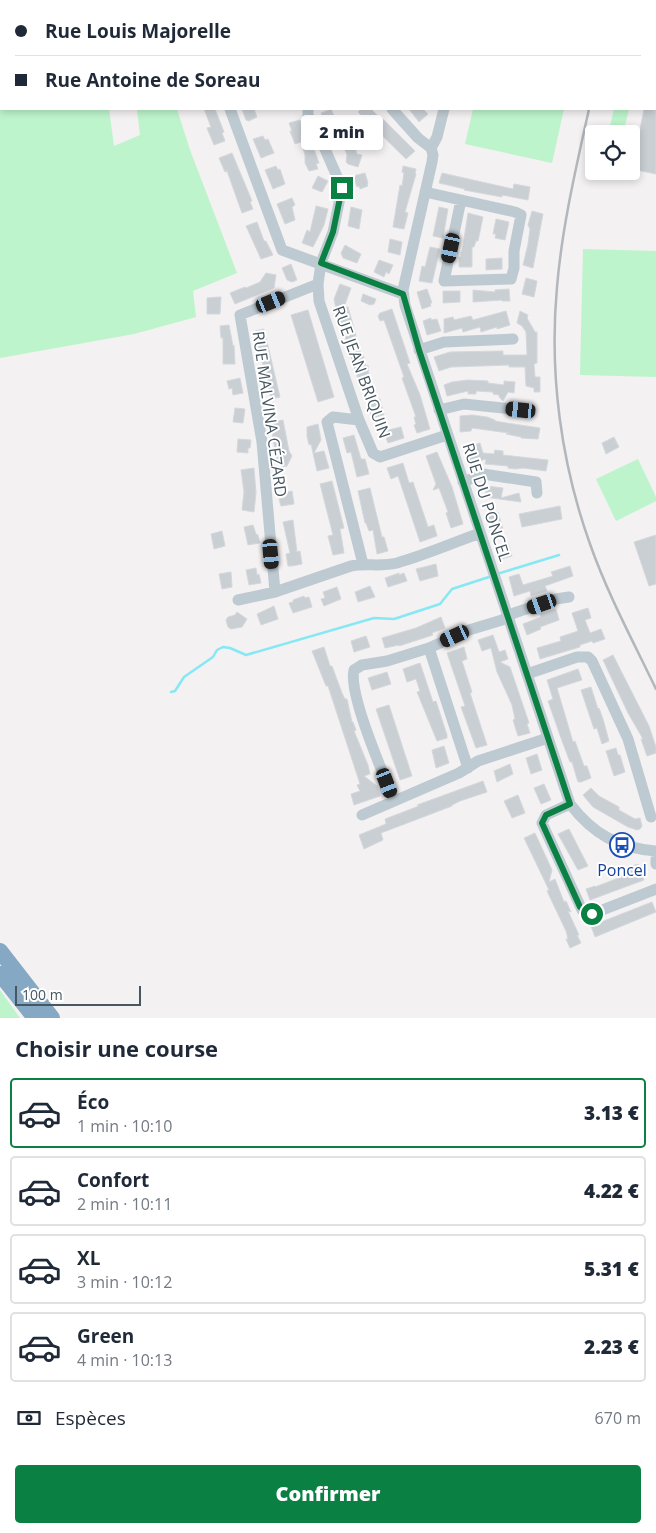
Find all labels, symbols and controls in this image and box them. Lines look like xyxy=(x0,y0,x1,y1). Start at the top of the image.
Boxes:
text: Rue Louis Majorelle xyxy=(45,18,231,44)
text: Rue Antoine de Soreau xyxy=(45,67,260,93)
callout: 2 min xyxy=(301,116,383,150)
text: 2 min xyxy=(319,121,365,143)
map controls xyxy=(585,125,640,180)
button: locate xyxy=(585,125,640,180)
route end xyxy=(331,177,353,199)
car xyxy=(440,232,461,264)
car xyxy=(254,289,287,315)
street label: RUE JEAN BRIQUIN xyxy=(328,303,396,441)
street label: RUE MALVINA CÉZARD xyxy=(247,330,293,498)
car xyxy=(505,401,536,419)
street label: RUE DU PONCEL xyxy=(457,440,517,564)
car xyxy=(262,538,279,570)
car xyxy=(525,592,558,616)
car xyxy=(438,623,471,649)
car xyxy=(374,766,399,800)
bus stop icon: Poncel xyxy=(609,832,635,858)
place label: Poncel xyxy=(597,859,647,881)
route start xyxy=(581,903,603,925)
scale bar xyxy=(15,983,141,1006)
text: 100 m xyxy=(22,985,63,1004)
text: Choisir une course xyxy=(15,1033,218,1063)
text: Éco xyxy=(77,1089,109,1115)
icon: car xyxy=(17,1091,62,1136)
text: 3.13 € xyxy=(584,1100,639,1126)
text: 1 min · 10:10 xyxy=(77,1115,172,1137)
text: Confort xyxy=(77,1167,149,1193)
icon: car xyxy=(17,1169,62,1214)
text: 4.22 € xyxy=(584,1178,639,1204)
text: 2 min · 10:11 xyxy=(77,1193,172,1215)
text: XL xyxy=(77,1245,100,1271)
icon: car xyxy=(17,1247,62,1292)
text: 5.31 € xyxy=(584,1256,639,1282)
text: 3 min · 10:12 xyxy=(77,1271,172,1293)
text: Green xyxy=(77,1323,134,1349)
icon: car xyxy=(17,1325,62,1370)
text: 2.23 € xyxy=(584,1334,639,1360)
text: 4 min · 10:13 xyxy=(77,1349,172,1371)
icon: cash xyxy=(15,1404,43,1432)
text: Espèces xyxy=(55,1405,126,1431)
text: 670 m xyxy=(595,1407,641,1429)
button: Confirmer xyxy=(15,1465,641,1523)

